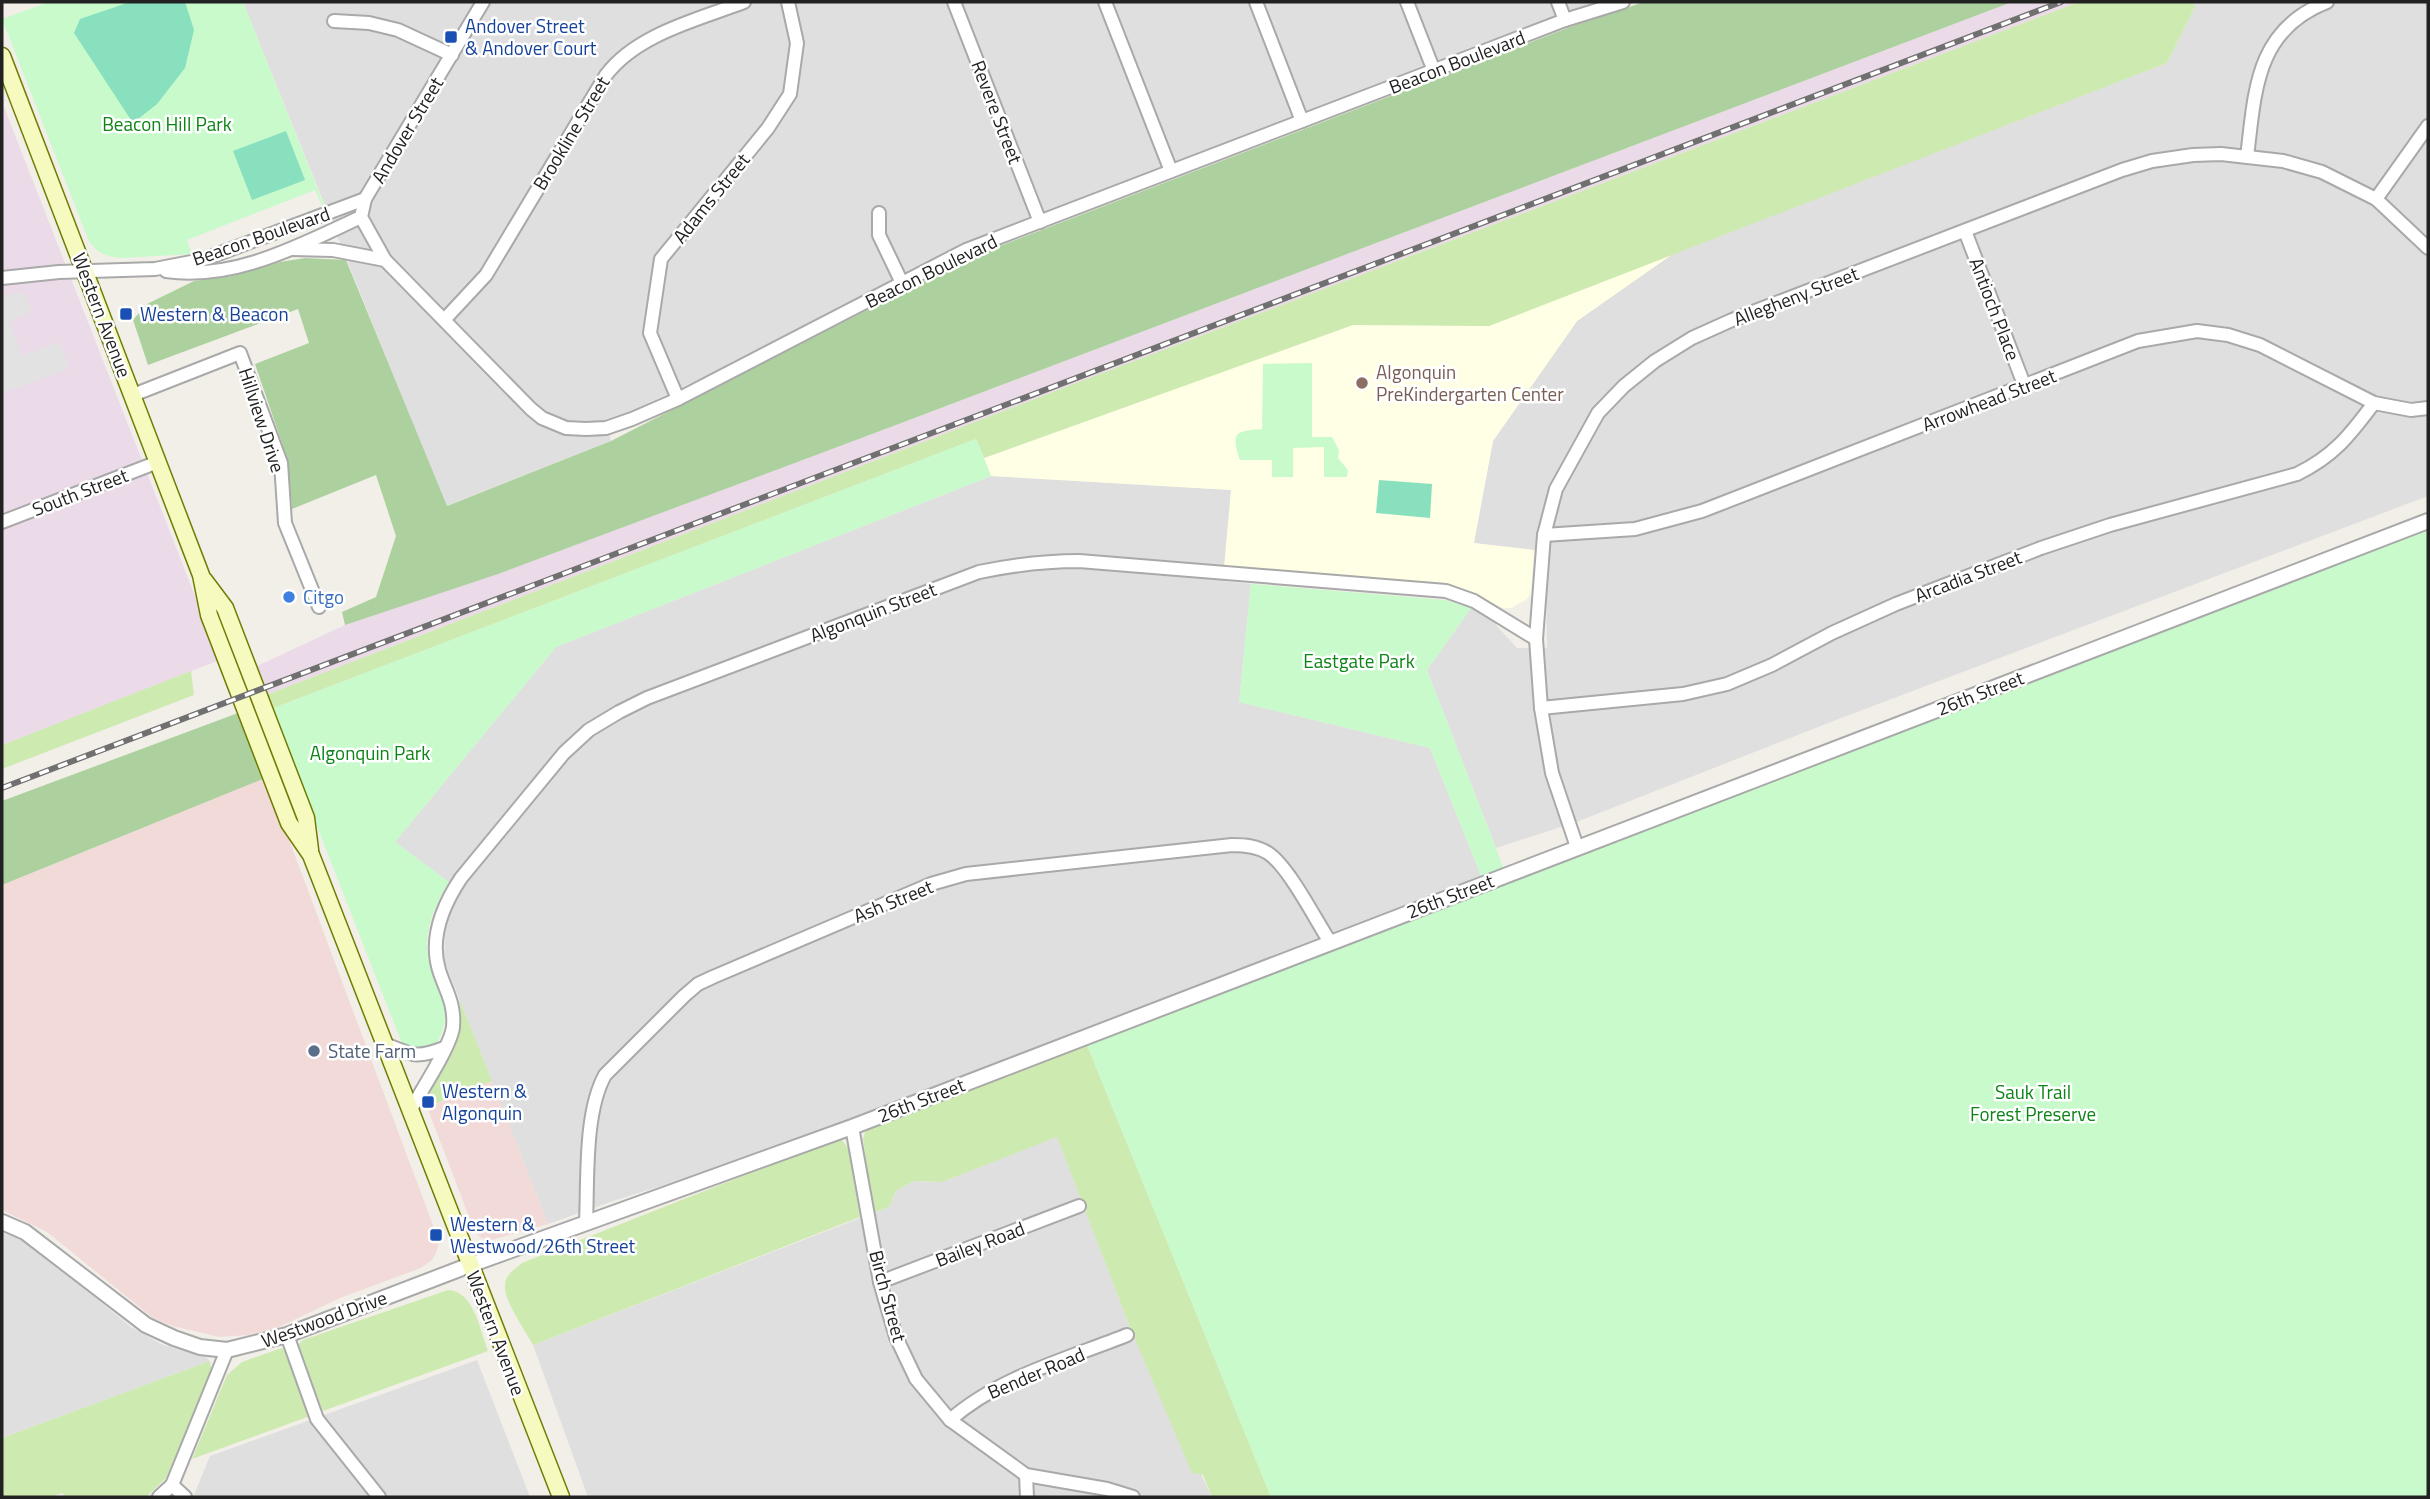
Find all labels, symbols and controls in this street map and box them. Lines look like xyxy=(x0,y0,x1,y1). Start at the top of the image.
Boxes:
place label: Andover Street & Andover Court xyxy=(465,11,597,62)
street label: Beacon Boulevard xyxy=(1384,22,1529,101)
marker: Andover Street & Andover Court xyxy=(443,29,459,45)
street label: Revere Street xyxy=(964,56,1031,168)
street label: Brookline Street xyxy=(525,70,616,195)
street label: Andover Street xyxy=(363,71,450,189)
park label: Beacon Hill Park xyxy=(102,109,232,138)
street label: Adams Street xyxy=(665,146,756,249)
street label: Beacon Boulevard xyxy=(188,198,334,273)
street label: Beacon Boulevard xyxy=(860,226,1002,315)
street label: Western Avenue xyxy=(65,248,140,381)
street label: Antioch Place xyxy=(1963,253,2028,364)
street label: Allegheny Street xyxy=(1729,258,1863,333)
place label: Western & Beacon xyxy=(140,299,289,328)
marker: Western & Beacon xyxy=(118,306,134,322)
place label: Algonquin PreKindergarten Center xyxy=(1376,357,1564,408)
street label: Arrowhead Street xyxy=(1918,361,2060,438)
street label: Hillview Drive xyxy=(232,364,293,476)
marker: Algonquin PreKindergarten Center xyxy=(1354,375,1370,391)
street label: South Street xyxy=(28,460,132,523)
street label: Arcadia Street xyxy=(1910,542,2026,609)
street label: Algonquin Street xyxy=(805,574,941,649)
place label: Citgo xyxy=(303,582,344,611)
marker: Citgo xyxy=(281,589,297,605)
park label: Eastgate Park xyxy=(1303,646,1415,675)
street label: 26th Street xyxy=(1932,663,2028,722)
park label: Algonquin Park xyxy=(310,738,430,767)
street label: 26th Street xyxy=(1402,866,1498,925)
street label: Ash Street xyxy=(849,871,937,930)
place label: State Farm xyxy=(328,1036,416,1065)
marker: State Farm xyxy=(306,1043,322,1059)
street label: 26th Street xyxy=(873,1070,969,1129)
place label: Western & Algonquin xyxy=(442,1076,527,1127)
park label: Sauk Trail Forest Preserve xyxy=(1970,1077,2096,1128)
marker: Western & Algonquin xyxy=(420,1094,436,1110)
place label: Western & Westwood/26th Street xyxy=(450,1209,636,1260)
street label: Bailey Road xyxy=(931,1213,1029,1274)
marker: Western & Westwood/26th Street xyxy=(428,1227,444,1243)
street label: Birch Street xyxy=(862,1247,915,1345)
street label: Western Avenue xyxy=(459,1266,534,1399)
street label: Westwood Drive xyxy=(257,1282,391,1355)
street label: Bender Road xyxy=(983,1339,1089,1406)

